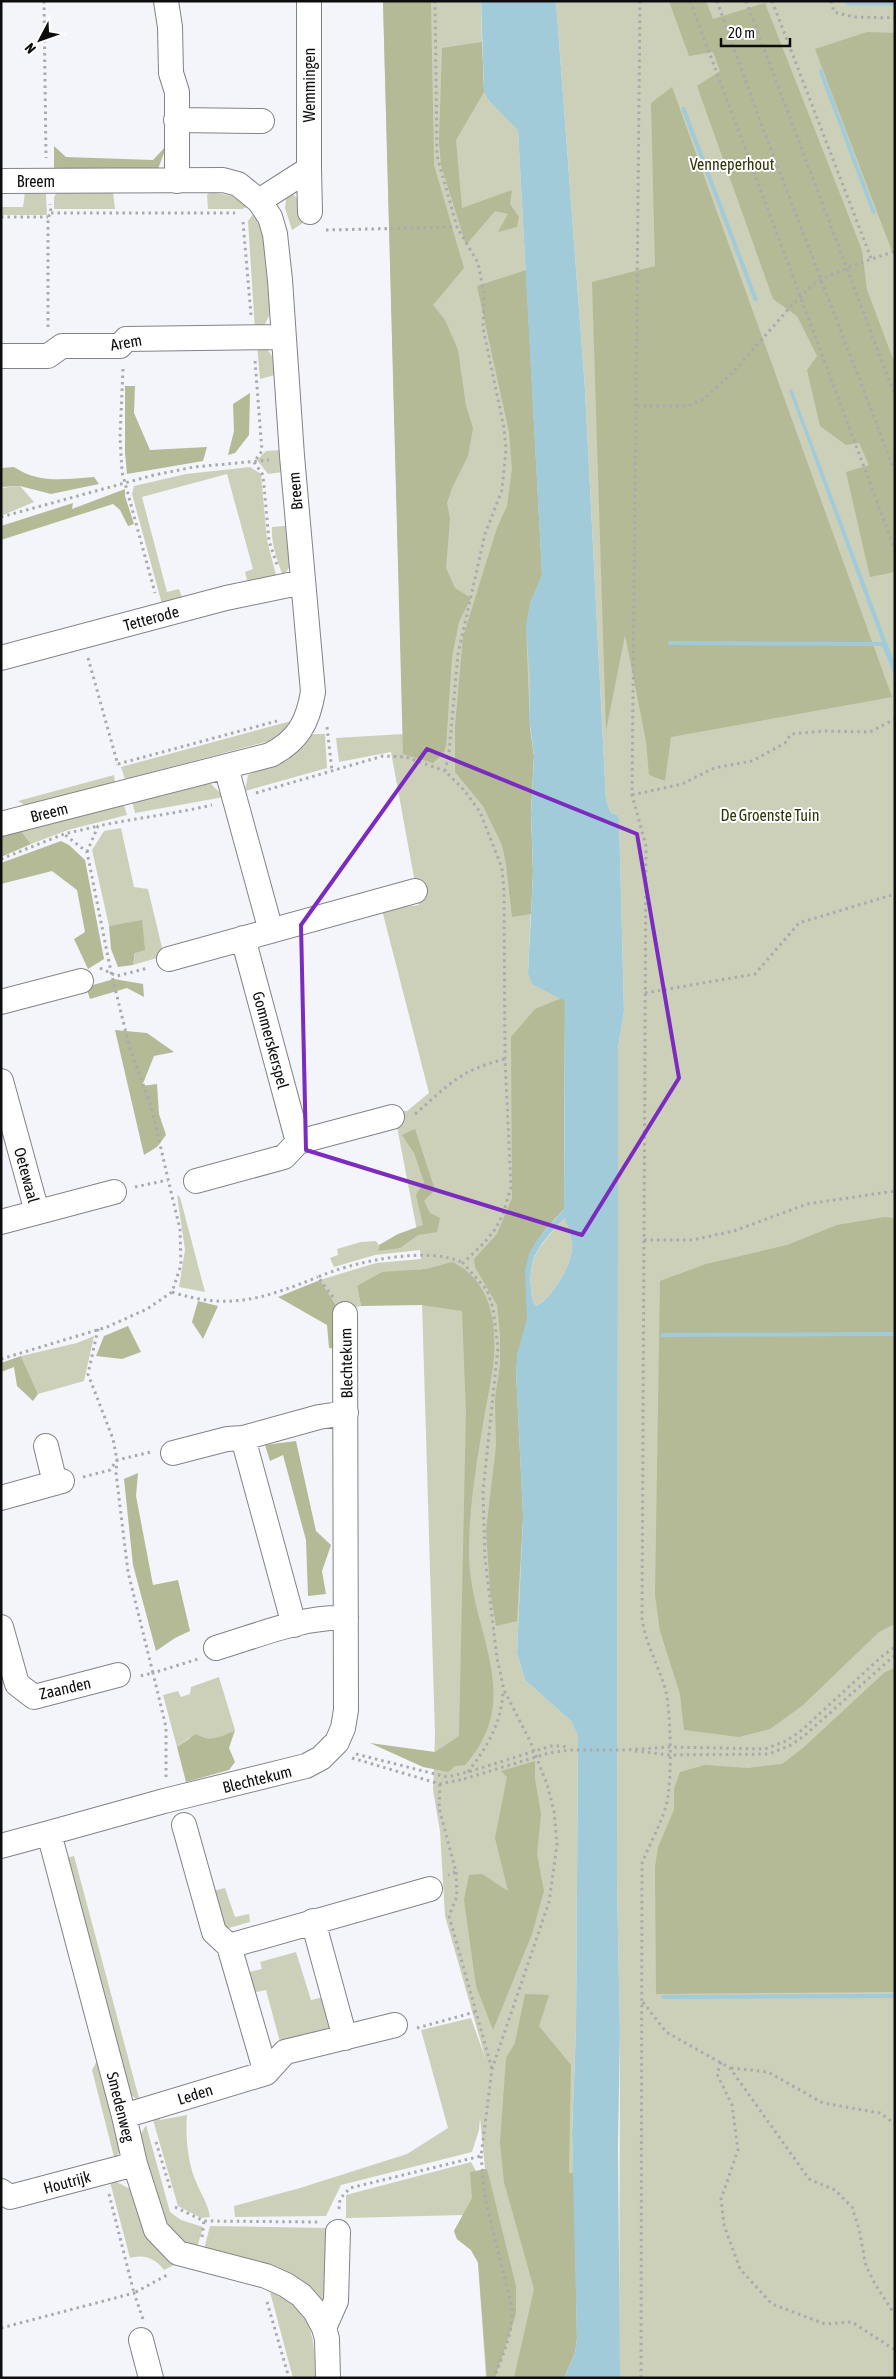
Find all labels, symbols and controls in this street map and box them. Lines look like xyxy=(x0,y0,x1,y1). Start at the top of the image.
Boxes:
north arrow xyxy=(15,15,65,65)
scale bar xyxy=(721,15,790,47)
text: 20 m xyxy=(728,24,755,41)
text: N xyxy=(21,40,39,57)
street label: Wemmingen xyxy=(300,48,319,122)
park label: Venneperhout xyxy=(690,155,775,174)
street label: Breem xyxy=(17,172,55,190)
street label: Arem xyxy=(109,330,143,354)
street label: Breem xyxy=(284,471,306,511)
street label: Tetterode xyxy=(121,602,181,634)
street label: Breem xyxy=(28,799,70,825)
park label: De Groenste Tuin xyxy=(720,806,820,824)
street label: Gommerskerspel xyxy=(248,989,293,1092)
street label: Oetewaal xyxy=(11,1145,43,1205)
street label: Blechtekum xyxy=(336,1328,356,1398)
street label: Zaanden xyxy=(37,1673,93,1703)
street label: Blechtekum xyxy=(221,1762,293,1796)
street label: Smedenweg xyxy=(103,2070,138,2144)
street label: Leden xyxy=(175,2080,215,2108)
street label: Houtrijk xyxy=(41,2167,93,2198)

